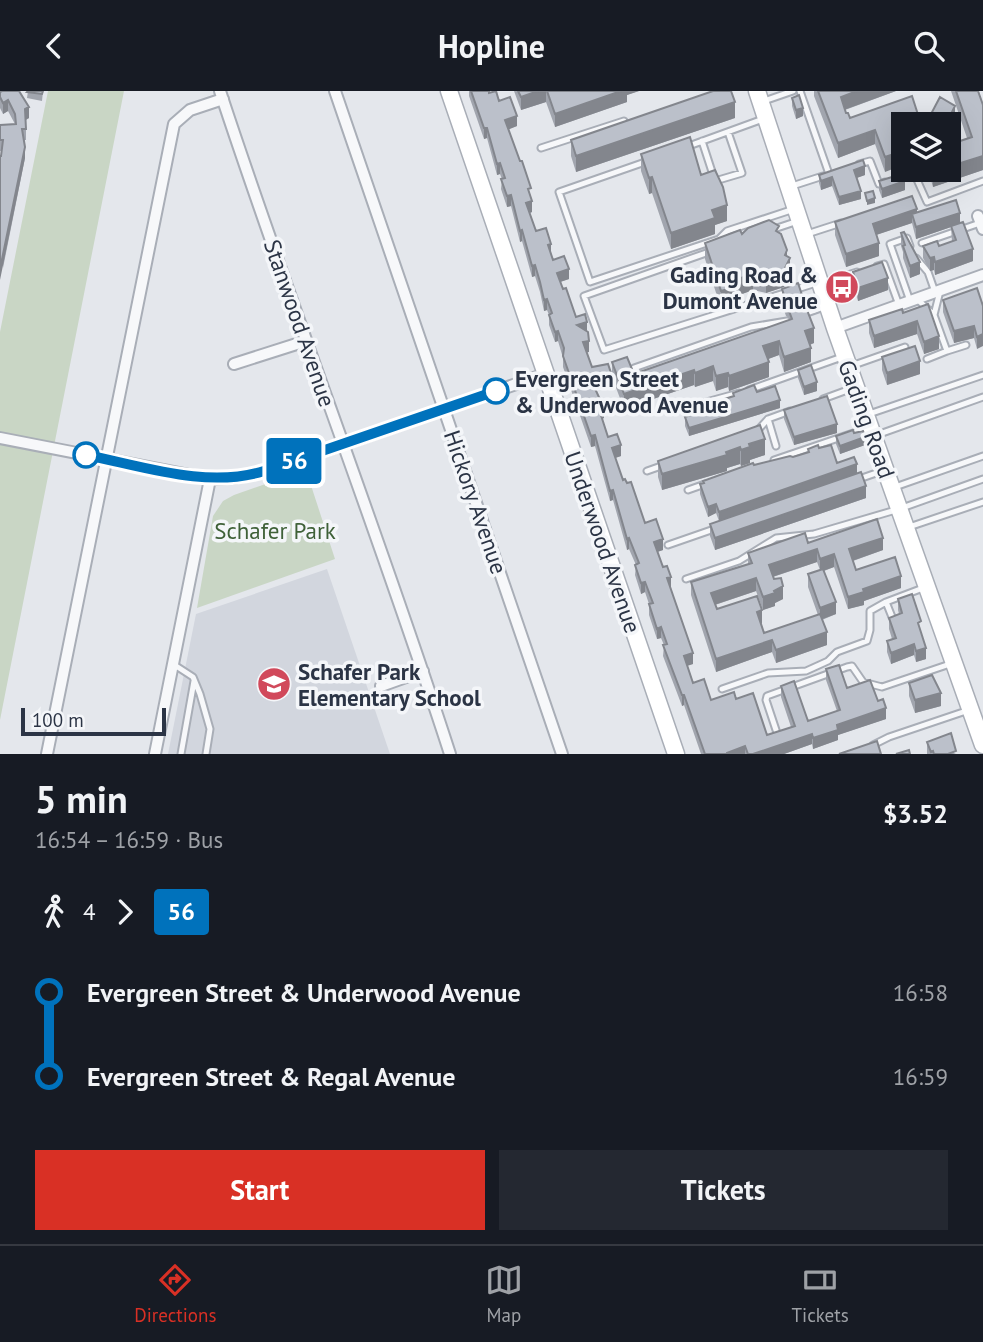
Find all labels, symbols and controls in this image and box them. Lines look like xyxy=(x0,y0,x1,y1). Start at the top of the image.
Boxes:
text: Hopline xyxy=(438,25,545,67)
icon: back xyxy=(35,27,73,65)
icon: search xyxy=(910,27,948,65)
map controls xyxy=(891,112,961,182)
button: layers xyxy=(891,112,961,182)
street label: Stanwood Avenue xyxy=(258,236,342,410)
place label: Gading Road & Dumont Avenue xyxy=(663,260,818,315)
bus stop icon: Gading Road & Dumont Avenue xyxy=(823,268,861,306)
street label: Gading Road xyxy=(832,356,902,482)
place label: Evergreen Street & Underwood Avenue xyxy=(515,364,729,419)
marker: Evergreen Street & Underwood Avenue xyxy=(483,378,509,404)
street label: Hickory Avenue xyxy=(438,426,514,578)
line badge: 56 xyxy=(262,438,326,484)
unlabelled marker xyxy=(73,442,99,468)
text: 56 xyxy=(280,445,308,476)
street label: Underwood Avenue xyxy=(558,447,648,637)
park label: Schafer Park xyxy=(214,516,336,545)
place label: Schafer Park Elementary School xyxy=(298,657,481,712)
school or university icon: Schafer Park Elementary School xyxy=(255,665,293,703)
scale bar xyxy=(21,705,166,737)
text: 100 m xyxy=(32,708,84,732)
text: 5 min xyxy=(35,774,128,823)
text: $3.52 xyxy=(883,797,948,830)
text: 16:54 – 16:59 · Bus xyxy=(35,825,223,854)
icon: walk xyxy=(35,893,73,931)
icon: forward xyxy=(106,893,144,931)
text: 56 xyxy=(168,896,195,927)
text: 4 xyxy=(83,897,96,926)
text: Evergreen Street & Underwood Avenue xyxy=(87,976,521,1009)
text: 16:58 xyxy=(893,978,948,1007)
text: Evergreen Street & Regal Avenue xyxy=(87,1060,455,1093)
text: 16:59 xyxy=(893,1062,948,1091)
button: Start xyxy=(35,1150,485,1230)
button: Tickets xyxy=(499,1150,948,1230)
tab: Directions xyxy=(134,1261,216,1327)
tab: Map xyxy=(485,1261,523,1327)
tab: Tickets xyxy=(792,1261,849,1327)

